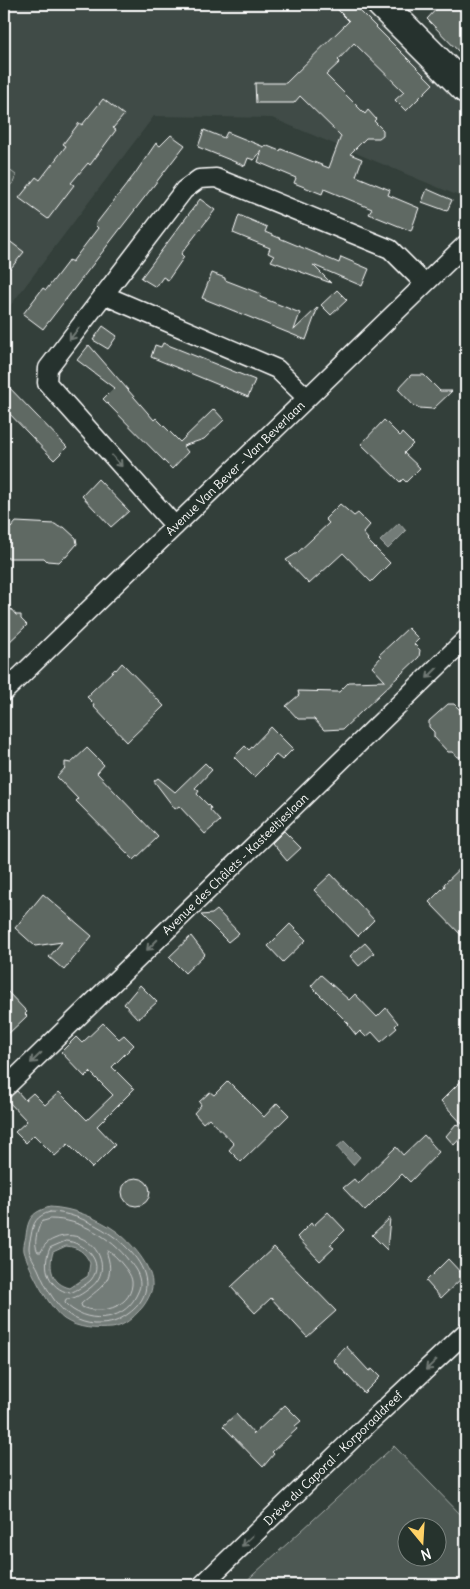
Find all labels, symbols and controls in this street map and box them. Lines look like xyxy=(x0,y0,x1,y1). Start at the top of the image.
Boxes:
one-way arrow xyxy=(69,327,79,341)
street label: Avenue Van Bever - Van Beverlaan xyxy=(162,397,308,539)
one-way arrow xyxy=(111,454,123,467)
one-way arrow xyxy=(425,667,438,679)
street label: Avenue des Châlets - Kasteeltjeslaan xyxy=(159,790,311,938)
one-way arrow xyxy=(146,939,159,951)
one-way arrow xyxy=(29,1052,42,1064)
one-way arrow xyxy=(424,1359,437,1371)
street label: Drève du Caporal - Korporaaldreef xyxy=(261,1387,406,1528)
north arrow xyxy=(398,1516,448,1566)
one-way arrow xyxy=(241,1535,254,1547)
text: N xyxy=(419,1544,433,1564)

